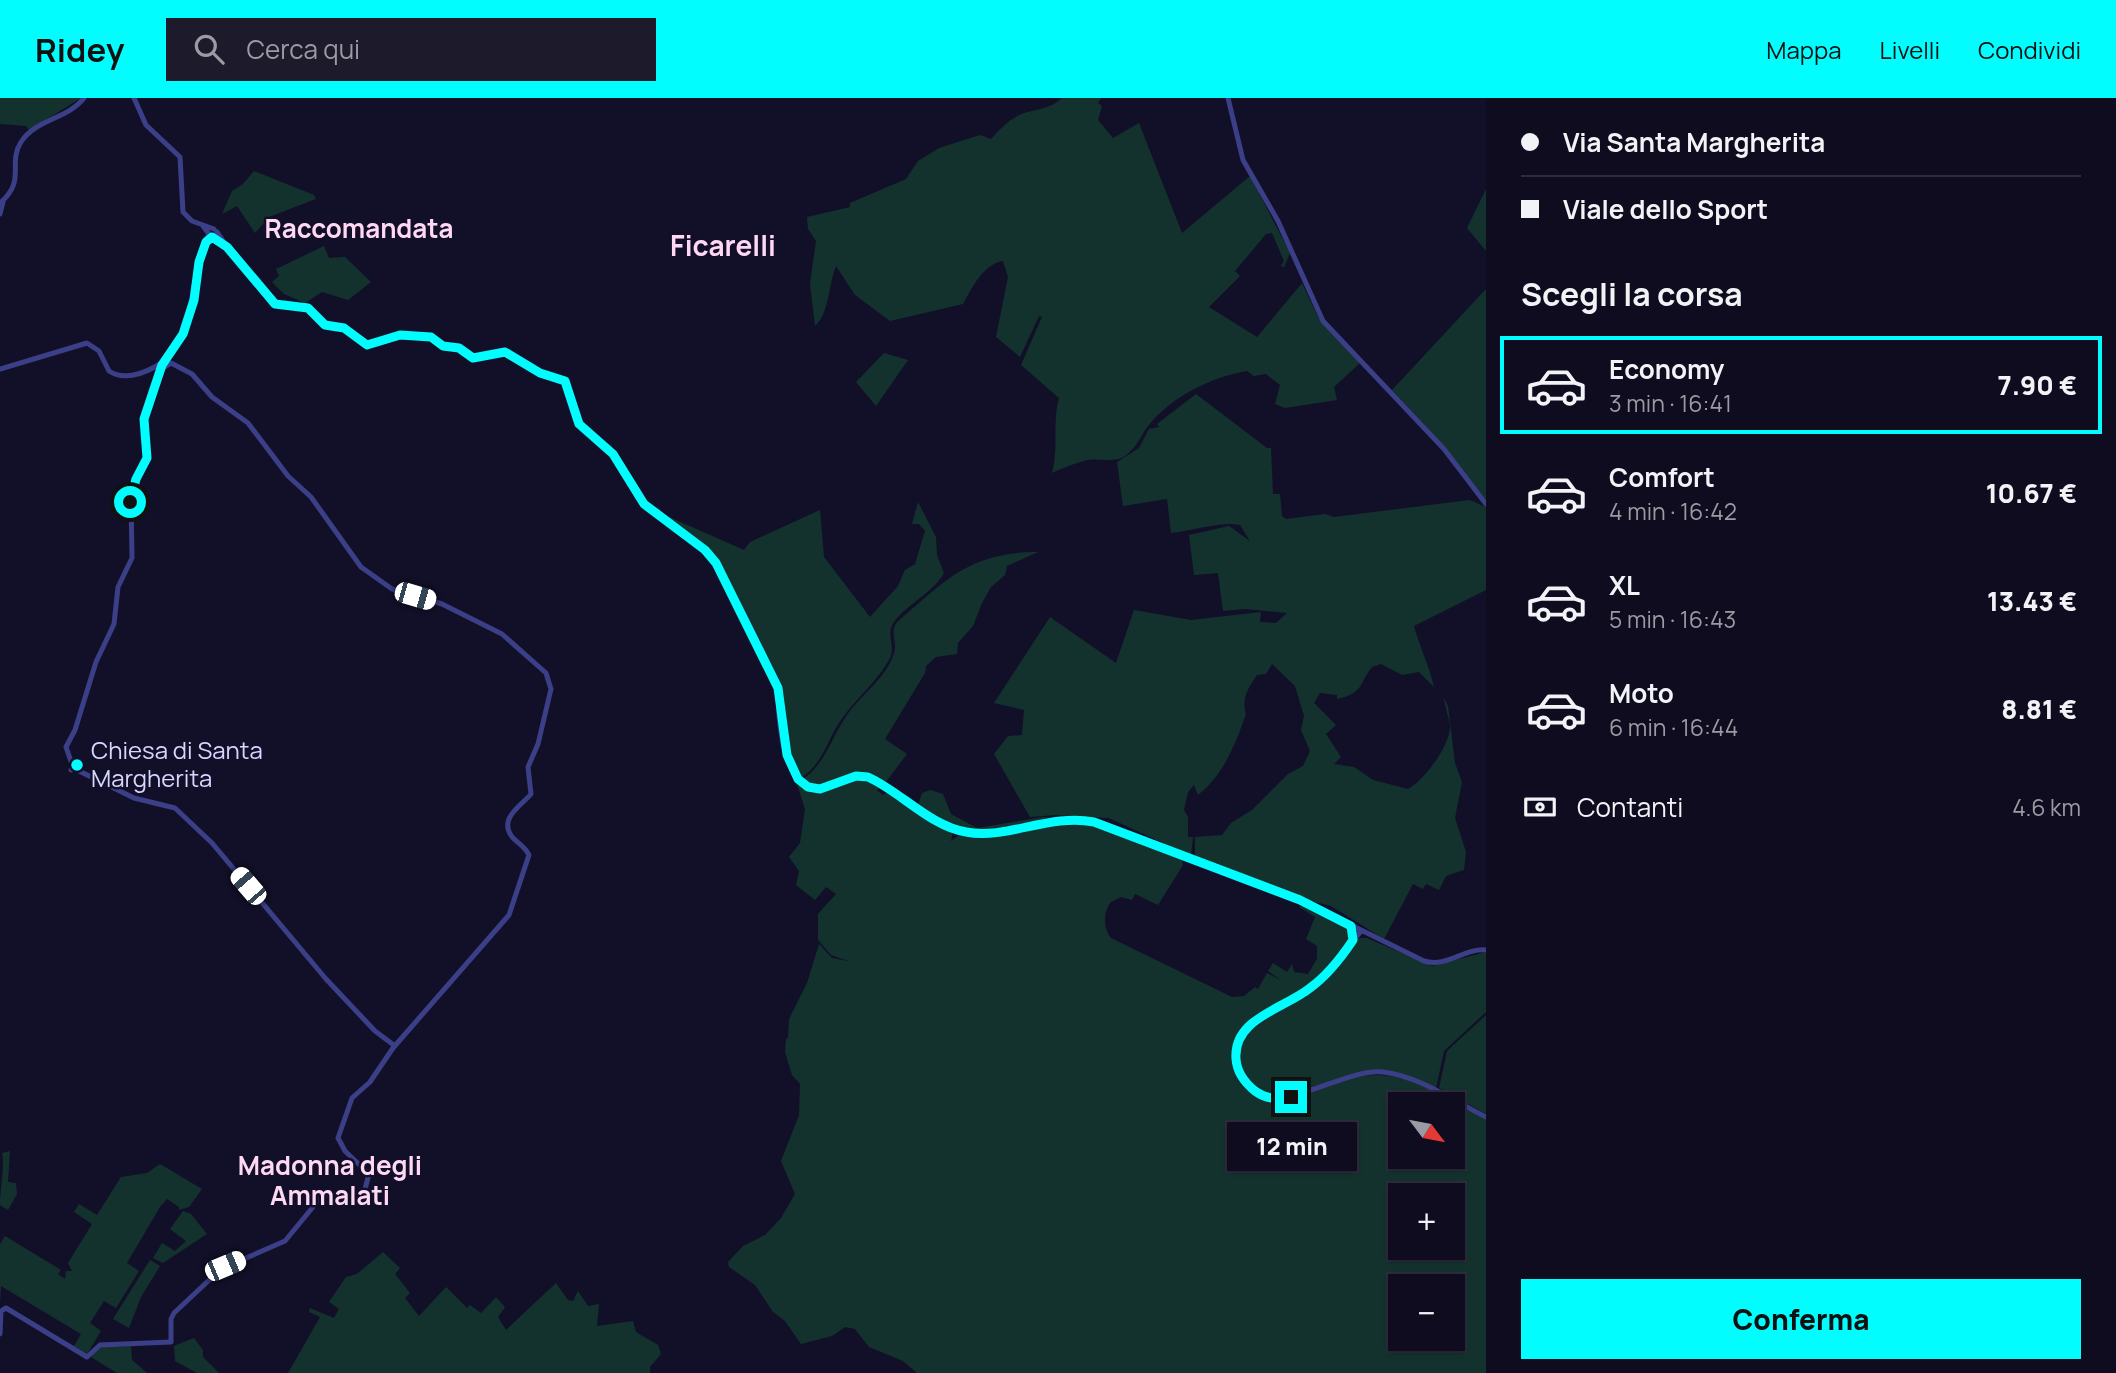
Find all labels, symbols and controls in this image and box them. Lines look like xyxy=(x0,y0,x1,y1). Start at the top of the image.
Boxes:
search box xyxy=(166,18,656,81)
text: Ridey xyxy=(35,27,124,72)
icon: search xyxy=(190,30,228,68)
text: Cerca qui xyxy=(246,31,360,67)
text: Mappa xyxy=(1766,33,1842,66)
text: Livelli xyxy=(1880,33,1940,66)
text: Condividi xyxy=(1978,33,2081,66)
text: Via Santa Margherita xyxy=(1563,124,1825,160)
text: Viale dello Sport xyxy=(1563,191,1768,227)
district label: Raccomandata xyxy=(265,210,454,246)
district label: Ficarelli xyxy=(670,226,776,264)
text: Scegli la corsa xyxy=(1521,272,1743,316)
text: Economy xyxy=(1609,351,1724,387)
icon: car xyxy=(1525,354,1588,417)
text: 7.90 € xyxy=(1998,367,2077,403)
text: 3 min · 16:41 xyxy=(1609,387,1732,419)
text: Comfort xyxy=(1609,459,1715,495)
icon: car xyxy=(1525,462,1588,525)
text: 10.67 € xyxy=(1986,475,2077,511)
route start xyxy=(114,486,146,518)
text: 4 min · 16:42 xyxy=(1609,495,1737,527)
text: XL xyxy=(1609,567,1640,603)
icon: car xyxy=(1525,570,1588,633)
car xyxy=(392,580,439,612)
text: 13.43 € xyxy=(1987,583,2077,619)
text: 5 min · 16:43 xyxy=(1609,603,1736,635)
text: Moto xyxy=(1609,675,1674,711)
icon: car xyxy=(1525,678,1588,741)
text: 8.81 € xyxy=(2001,691,2077,727)
text: 6 min · 16:44 xyxy=(1609,711,1738,743)
place label: Chiesa di Santa Margherita xyxy=(91,733,263,794)
marker: Chiesa di Santa Margherita xyxy=(69,757,85,773)
icon: cash xyxy=(1521,788,1559,826)
text: Contanti xyxy=(1577,789,1683,825)
text: 4.6 km xyxy=(2012,791,2081,823)
car xyxy=(227,863,270,909)
route end xyxy=(1275,1081,1307,1113)
north arrow xyxy=(1388,1092,1465,1169)
map controls xyxy=(1388,1092,1465,1351)
callout: 12 min xyxy=(1226,1122,1356,1170)
text: 12 min xyxy=(1256,1130,1328,1162)
district label: Madonna degli Ammalati xyxy=(238,1147,422,1213)
button: + xyxy=(1388,1183,1465,1260)
car xyxy=(202,1248,249,1284)
button: − xyxy=(1388,1274,1465,1351)
button: Conferma xyxy=(1521,1279,2081,1359)

